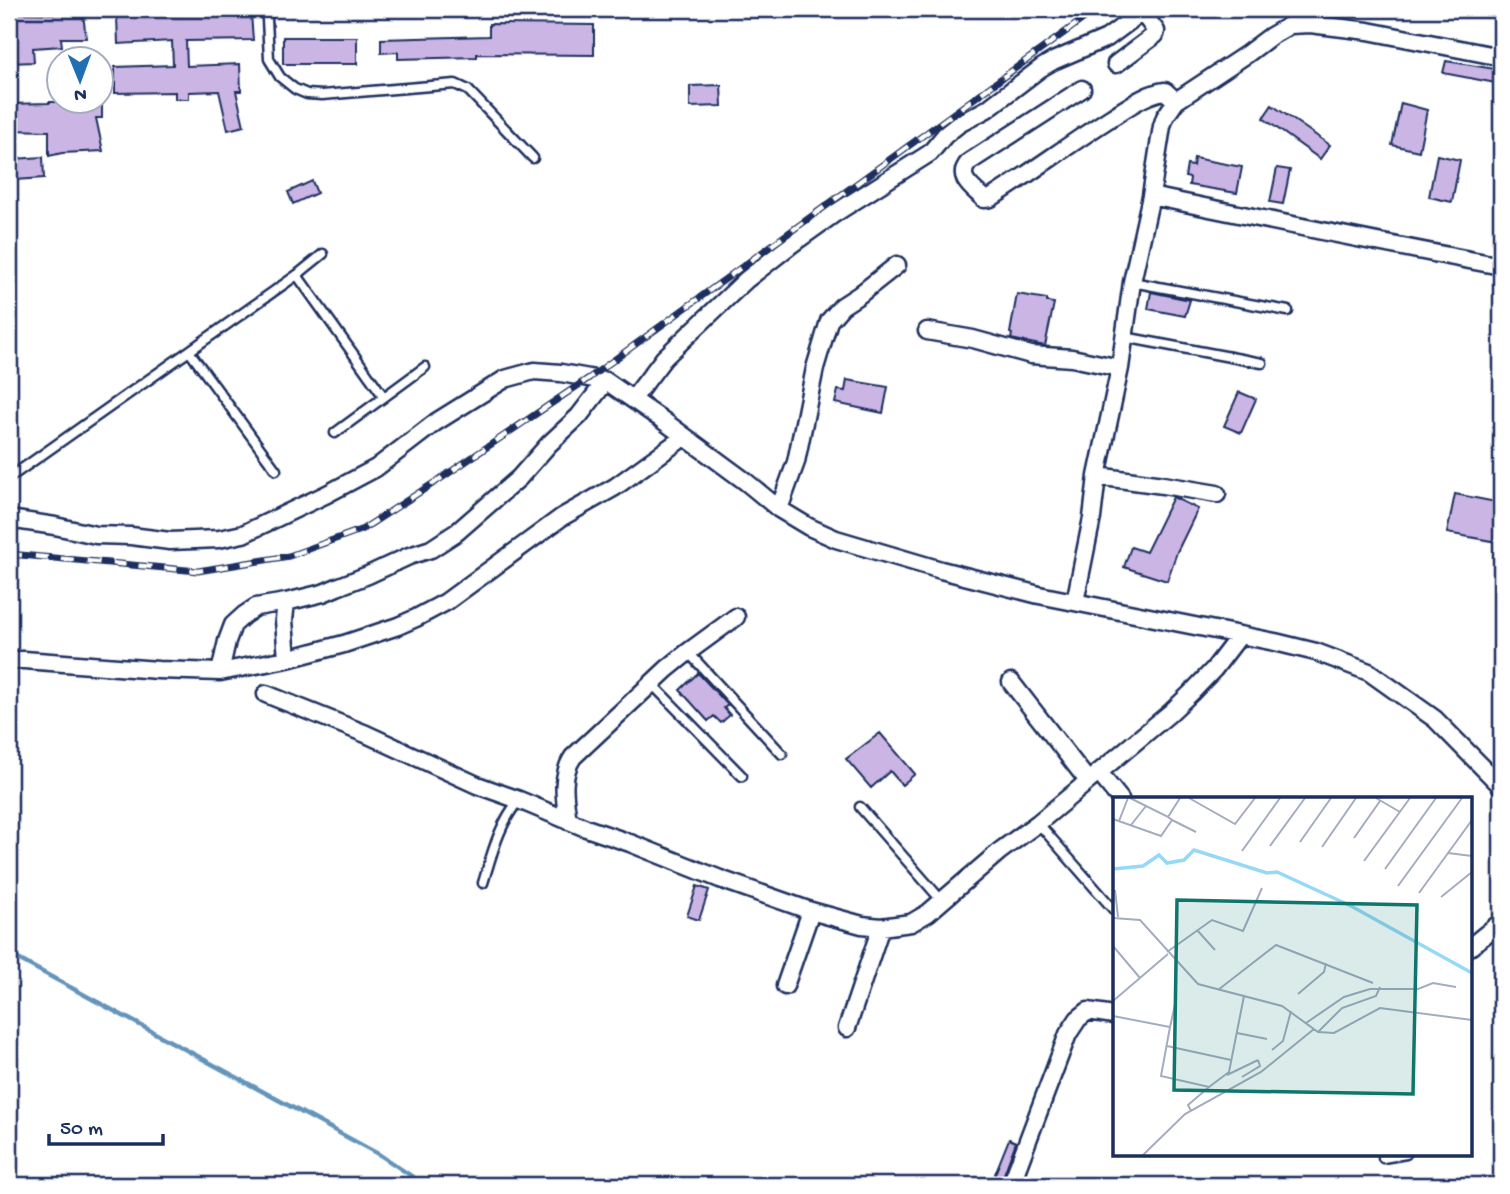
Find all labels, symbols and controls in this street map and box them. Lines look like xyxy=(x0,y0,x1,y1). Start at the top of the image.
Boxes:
north arrow xyxy=(46,46,116,116)
text: N xyxy=(74,82,87,105)
inset map xyxy=(1113,797,1472,1156)
scale bar xyxy=(49,1103,163,1147)
text: 50 m xyxy=(60,1118,103,1143)

